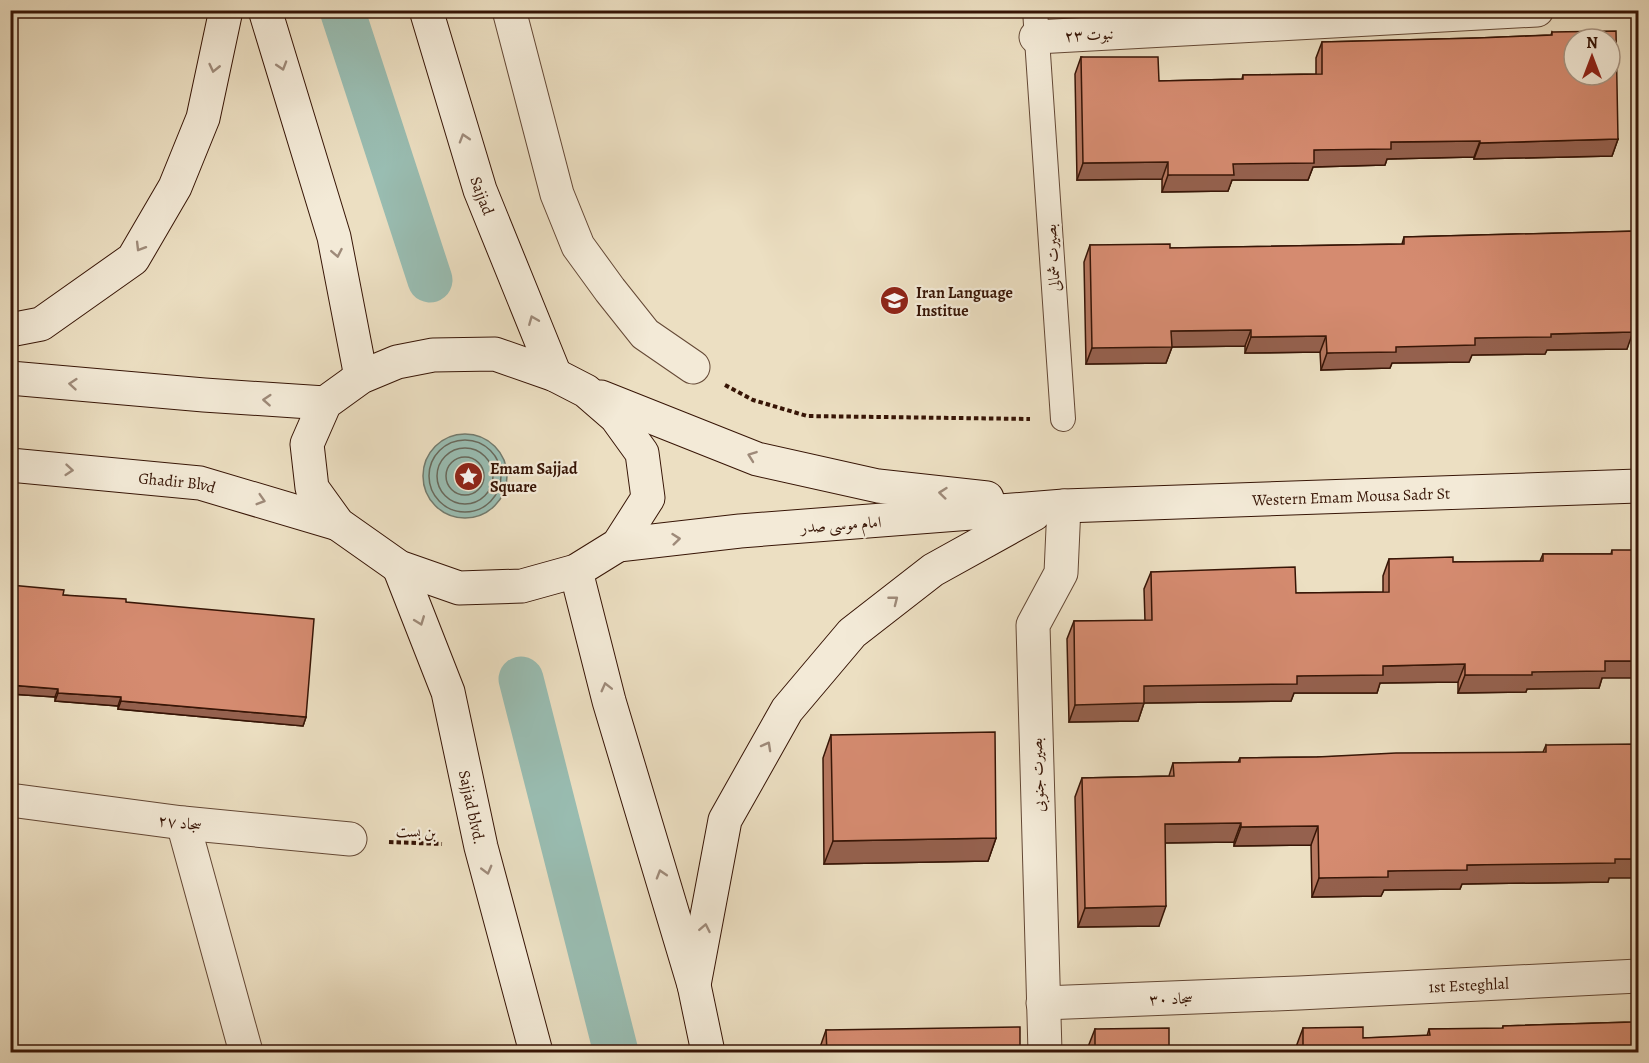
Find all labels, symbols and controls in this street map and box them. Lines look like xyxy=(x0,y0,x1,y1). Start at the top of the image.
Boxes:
street label: نبوت ۲۳ xyxy=(1064,23,1114,47)
north arrow xyxy=(1562,27,1622,87)
text: N xyxy=(1586,32,1598,54)
one-way arrow xyxy=(275,61,287,71)
one-way arrow xyxy=(208,62,221,72)
one-way arrow xyxy=(459,133,471,144)
street label: Sajjad xyxy=(465,174,499,219)
street label: بصیرت شمالی xyxy=(1040,223,1066,292)
one-way arrow xyxy=(136,241,147,251)
one-way arrow xyxy=(330,248,343,258)
place label: Iran Language Institue xyxy=(916,282,1013,322)
school or university icon: Iran Language Institue xyxy=(879,285,911,317)
one-way arrow xyxy=(528,316,540,327)
one-way arrow xyxy=(68,378,77,391)
one-way arrow xyxy=(262,393,271,406)
one-way arrow xyxy=(747,451,758,464)
place label: Emam Sajjad Square xyxy=(490,458,578,498)
place icon: Emam Sajjad Square xyxy=(453,461,485,493)
one-way arrow xyxy=(64,463,73,476)
street label: Ghadir Blvd xyxy=(137,467,219,499)
street label: Western Emam Mousa Sadr St xyxy=(1251,483,1451,511)
one-way arrow xyxy=(938,487,947,500)
one-way arrow xyxy=(255,493,266,505)
street label: امام موسی صدر xyxy=(798,511,882,542)
one-way arrow xyxy=(672,533,681,545)
one-way arrow xyxy=(888,597,899,608)
one-way arrow xyxy=(413,615,425,626)
one-way arrow xyxy=(600,682,613,692)
street label: بصیرت جنوبی xyxy=(1026,737,1050,812)
one-way arrow xyxy=(760,742,771,752)
street label: Sajjad blvd. xyxy=(453,768,490,846)
street label: سجاد ۲۷ xyxy=(157,809,203,837)
street label: بن بست xyxy=(395,820,437,844)
one-way arrow xyxy=(480,864,493,874)
one-way arrow xyxy=(656,869,668,880)
one-way arrow xyxy=(698,923,711,933)
street label: 1st Esteghlal xyxy=(1428,972,1509,998)
street label: سجاد ۳۰ xyxy=(1149,987,1193,1011)

